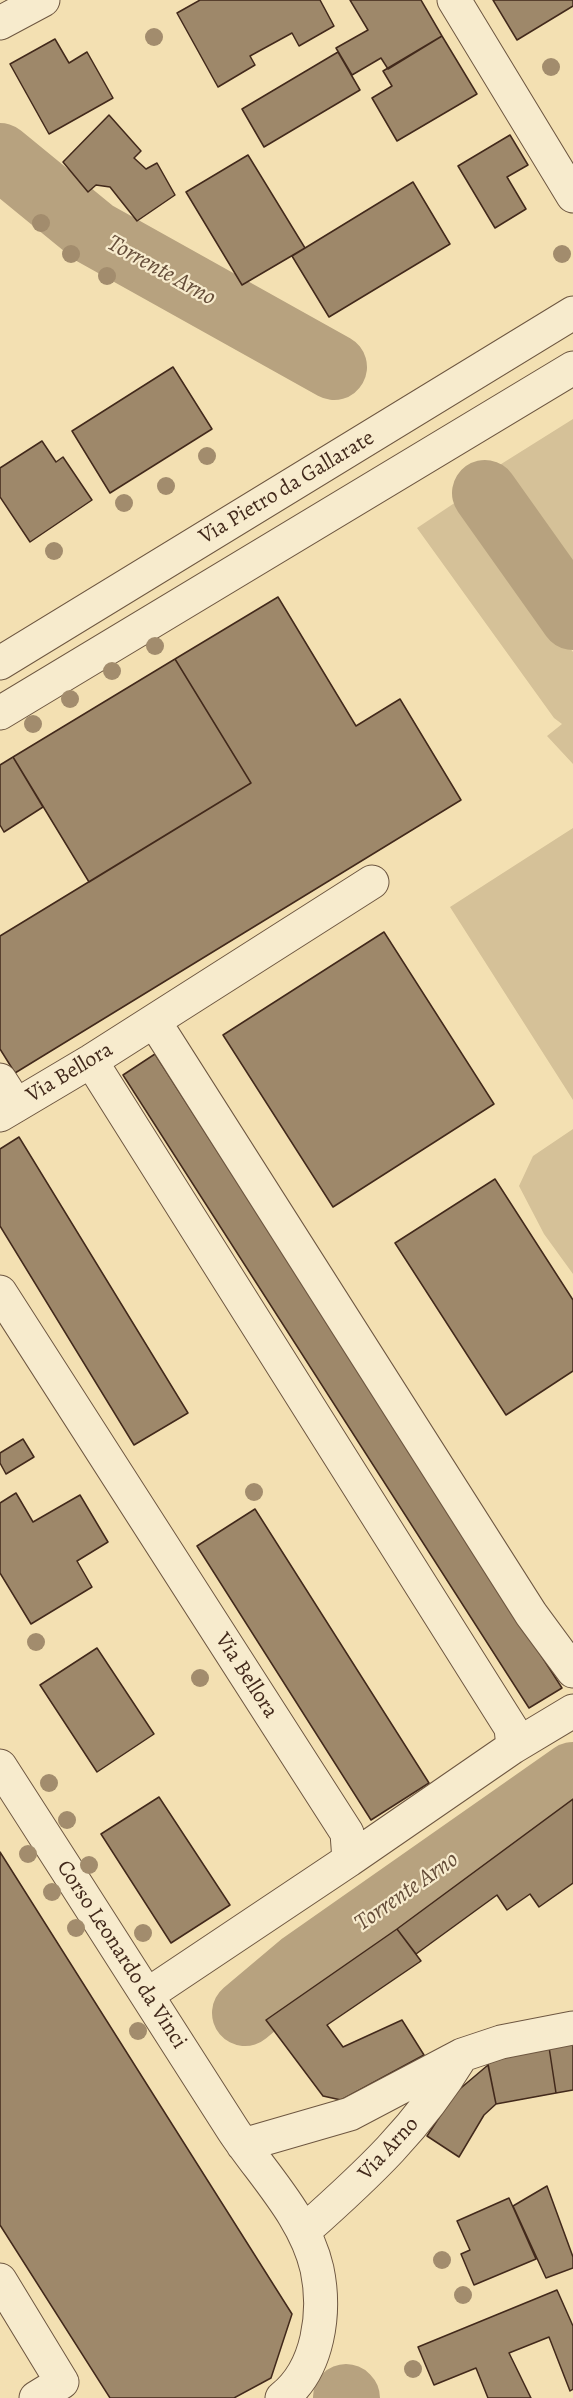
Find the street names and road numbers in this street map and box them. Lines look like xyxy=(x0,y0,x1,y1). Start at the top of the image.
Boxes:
street label: Via Pietro da Gallarate xyxy=(195,425,379,551)
street label: Via Bellora xyxy=(22,1037,118,1109)
street label: Via Bellora xyxy=(209,1628,283,1724)
street label: Corso Leonardo da Vinci xyxy=(50,1856,192,2054)
street label: Via Arno xyxy=(353,2112,425,2186)

